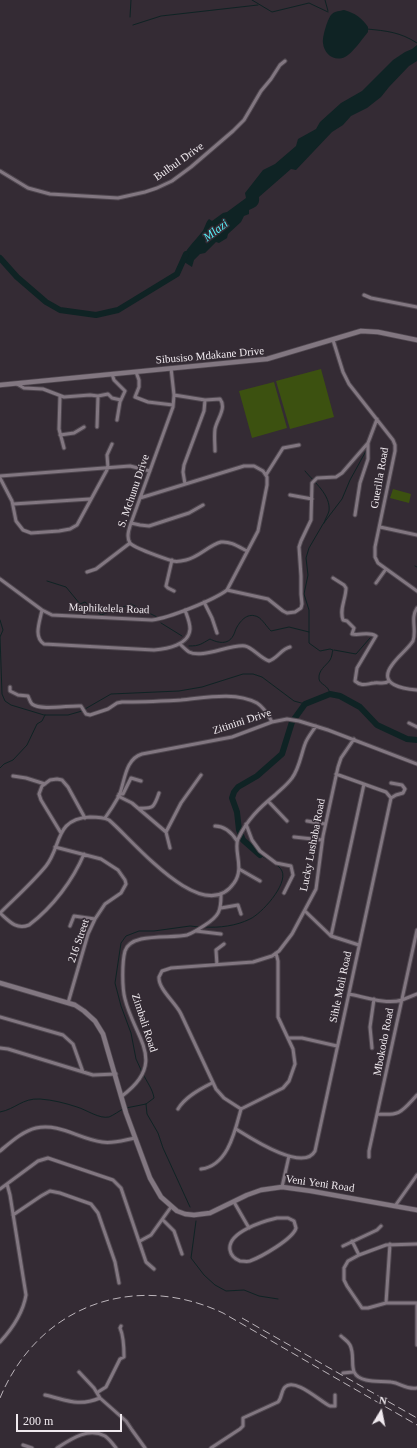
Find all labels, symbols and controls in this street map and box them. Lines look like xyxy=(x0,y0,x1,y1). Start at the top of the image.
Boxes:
street label: Bulbul Drive xyxy=(152,140,206,184)
water label: Mlazi xyxy=(201,217,231,245)
street label: Sibusiso Mdakane Drive xyxy=(155,345,265,367)
street label: Guerilla Road xyxy=(368,446,392,510)
street label: S. Mchunu Drive xyxy=(115,453,153,529)
street label: Maphikelela Road xyxy=(68,601,150,617)
street label: Zitinini Drive xyxy=(211,706,273,738)
street label: Lucky Lushaba Road xyxy=(298,798,328,892)
street label: 216 Street xyxy=(65,918,93,964)
street label: Sihle Moli Road xyxy=(327,950,355,1024)
street label: Zimbali Road xyxy=(128,992,160,1054)
street label: Mbokodo Road xyxy=(371,1007,397,1077)
street label: Veni Yeni Road xyxy=(285,1173,355,1195)
north arrow xyxy=(361,1392,401,1432)
text: N xyxy=(378,1394,388,1407)
scale bar xyxy=(18,1406,124,1432)
text: 200 m xyxy=(23,1414,53,1428)

